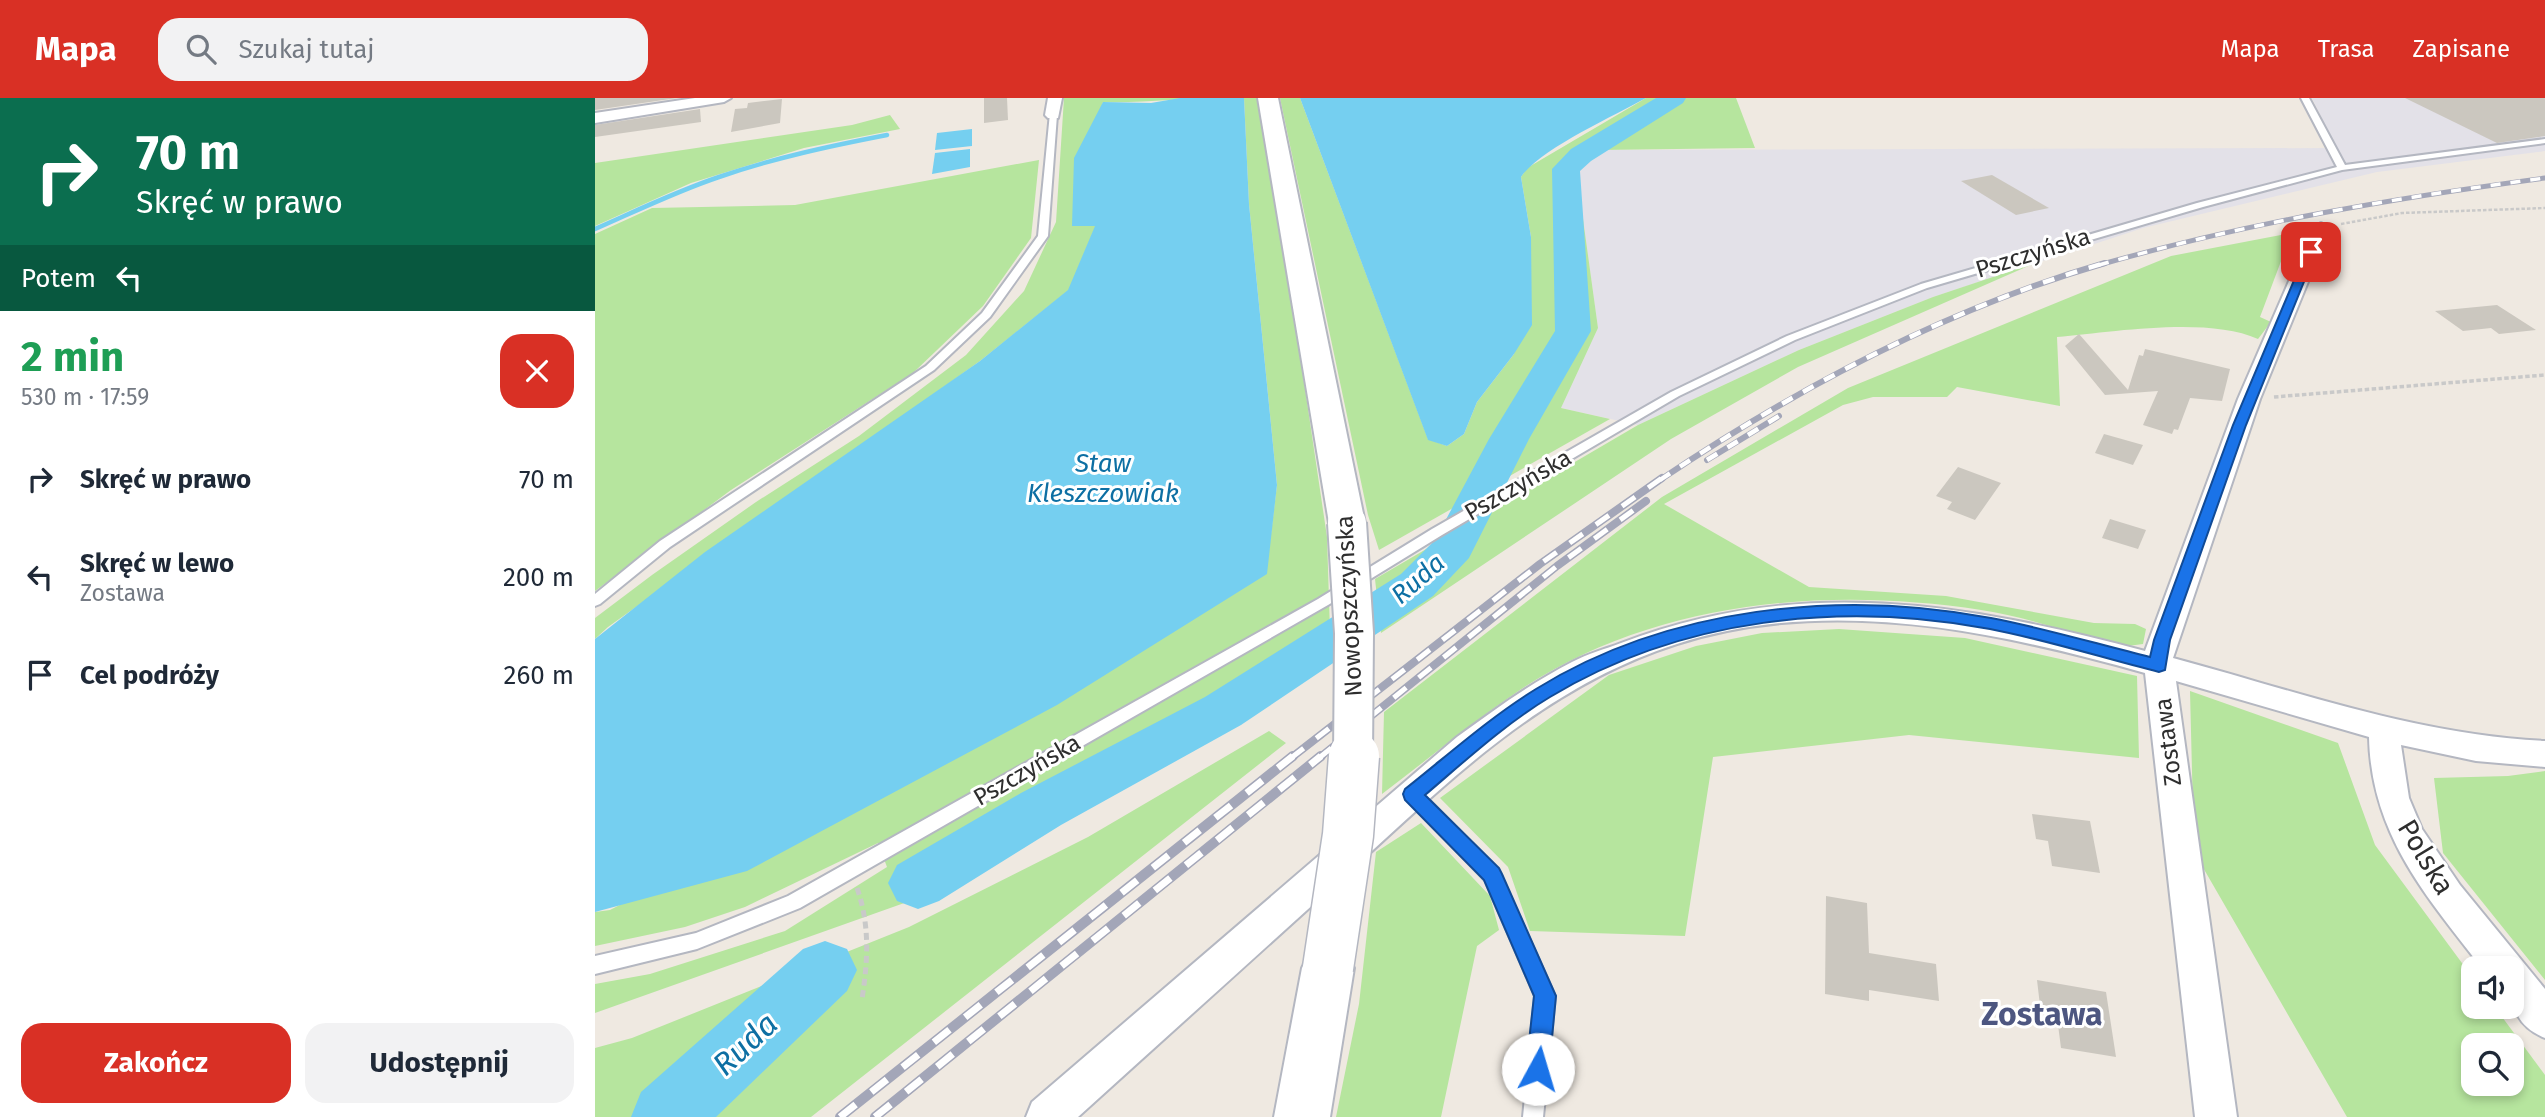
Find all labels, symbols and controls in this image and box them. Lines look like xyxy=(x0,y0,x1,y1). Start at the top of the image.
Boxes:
search box xyxy=(158,18,648,81)
text: Mapa xyxy=(35,29,116,69)
icon: search xyxy=(182,30,220,68)
text: Szukaj tutaj xyxy=(238,34,375,65)
text: Mapa xyxy=(2221,35,2280,63)
text: Trasa xyxy=(2318,35,2375,63)
text: Zapisane xyxy=(2413,35,2510,63)
text: 70 m xyxy=(136,123,240,182)
icon: right xyxy=(21,126,112,217)
text: Skręć w prawo xyxy=(136,183,343,221)
street label: Pszczyńska xyxy=(1972,222,2094,284)
pin xyxy=(2281,222,2341,282)
icon: arrive xyxy=(2292,233,2330,271)
icon: left xyxy=(110,259,148,297)
text: Potem xyxy=(21,263,96,294)
text: 2 min xyxy=(21,332,124,382)
button: close xyxy=(500,334,574,408)
text: 530 m · 17:59 xyxy=(21,383,149,411)
street label: Pszczyńska xyxy=(1460,443,1576,527)
water label: Staw Kleszczowiak xyxy=(1027,448,1179,509)
icon: right xyxy=(21,460,59,498)
text: Skręć w prawo xyxy=(80,464,251,495)
text: 70 m xyxy=(519,464,574,495)
street label: Nowopszczyńska xyxy=(1330,515,1368,697)
water label: Ruda xyxy=(1385,547,1451,611)
text: Skręć w lewo xyxy=(80,548,234,579)
icon: left xyxy=(21,558,59,596)
text: 200 m xyxy=(503,562,574,593)
text: Zostawa xyxy=(80,579,165,607)
icon: arrive xyxy=(21,656,59,694)
text: Cel podróży xyxy=(80,660,219,691)
text: 260 m xyxy=(504,660,574,691)
street label: Zostawa xyxy=(2149,696,2187,788)
street label: Pszczyńska xyxy=(969,728,1085,812)
street label: Polska xyxy=(2391,813,2461,901)
map controls xyxy=(2461,956,2524,1096)
button: sound xyxy=(2461,956,2524,1019)
district label: Zostawa xyxy=(1981,995,2103,1033)
water label: Ruda xyxy=(705,1005,785,1083)
button: Zakończ xyxy=(21,1023,291,1103)
button: Udostępnij xyxy=(305,1023,574,1103)
position arrow xyxy=(1501,1032,1575,1106)
button: search xyxy=(2461,1033,2524,1096)

